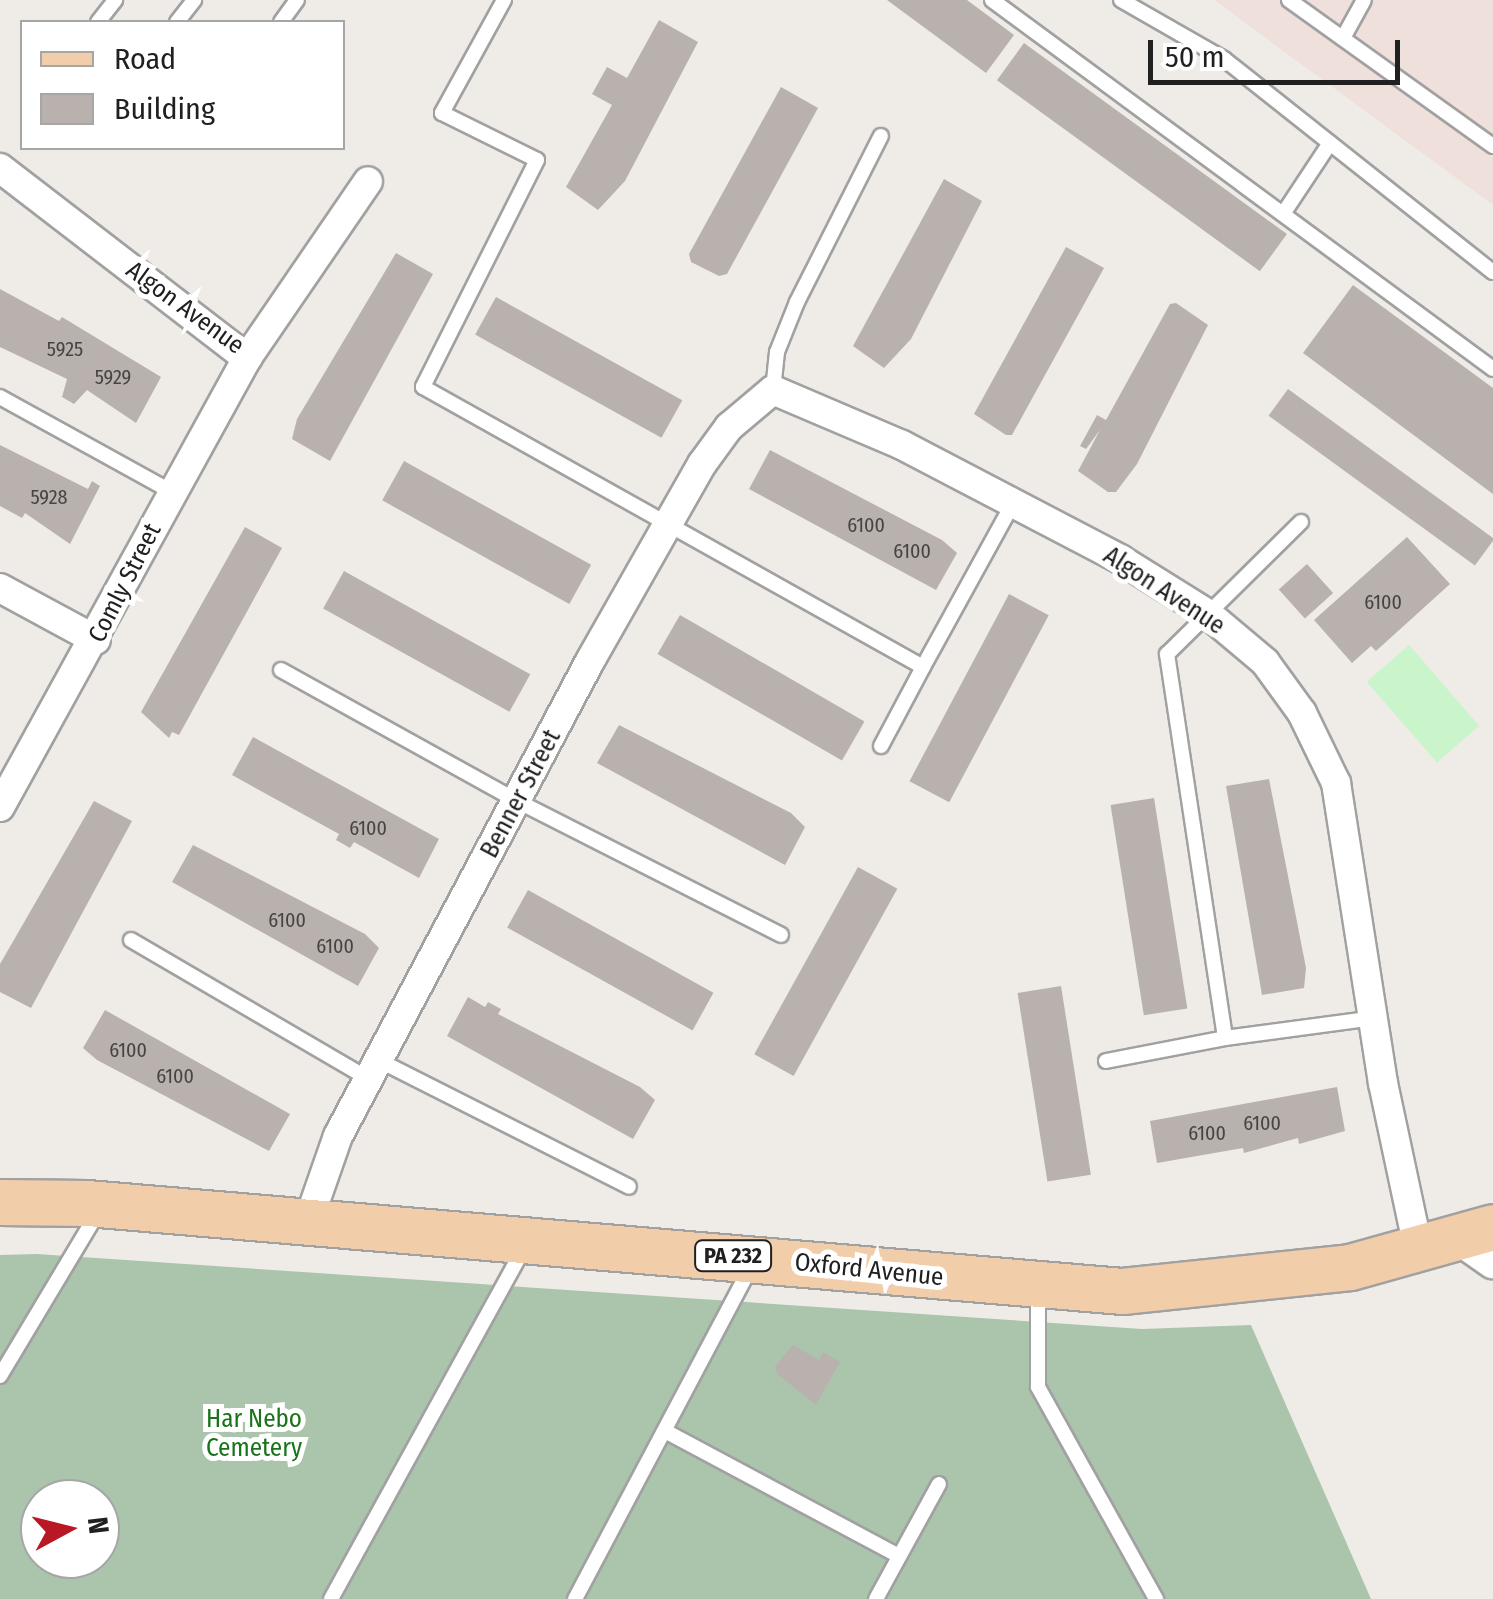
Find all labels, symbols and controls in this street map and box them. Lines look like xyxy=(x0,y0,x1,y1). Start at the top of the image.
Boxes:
legend xyxy=(20,20,345,150)
scale bar xyxy=(1153,20,1406,82)
text: 50 m xyxy=(1165,39,1225,75)
text: Road xyxy=(114,41,176,77)
text: Building xyxy=(114,91,215,127)
street label: Algon Avenue xyxy=(120,255,250,361)
house number: 5925 xyxy=(47,337,83,361)
house number: 5929 xyxy=(95,365,131,389)
house number: 5928 xyxy=(30,485,68,509)
house number: 6100 xyxy=(847,513,885,537)
street label: Comly Street xyxy=(82,519,168,647)
house number: 6100 xyxy=(893,539,931,563)
street label: Algon Avenue xyxy=(1098,541,1230,641)
house number: 6100 xyxy=(1364,590,1402,614)
street label: Benner Street xyxy=(475,725,567,863)
house number: 6100 xyxy=(349,816,387,840)
house number: 6100 xyxy=(268,908,306,932)
house number: 6100 xyxy=(316,934,354,958)
house number: 6100 xyxy=(109,1038,147,1062)
house number: 6100 xyxy=(156,1064,194,1088)
house number: 6100 xyxy=(1243,1111,1281,1135)
house number: 6100 xyxy=(1188,1121,1226,1145)
road number: PA 232 xyxy=(693,1239,773,1273)
street label: Oxford Avenue xyxy=(793,1247,945,1293)
park label: Har Nebo Cemetery xyxy=(206,1405,302,1464)
north arrow xyxy=(20,1479,120,1579)
text: N xyxy=(81,1515,116,1536)

